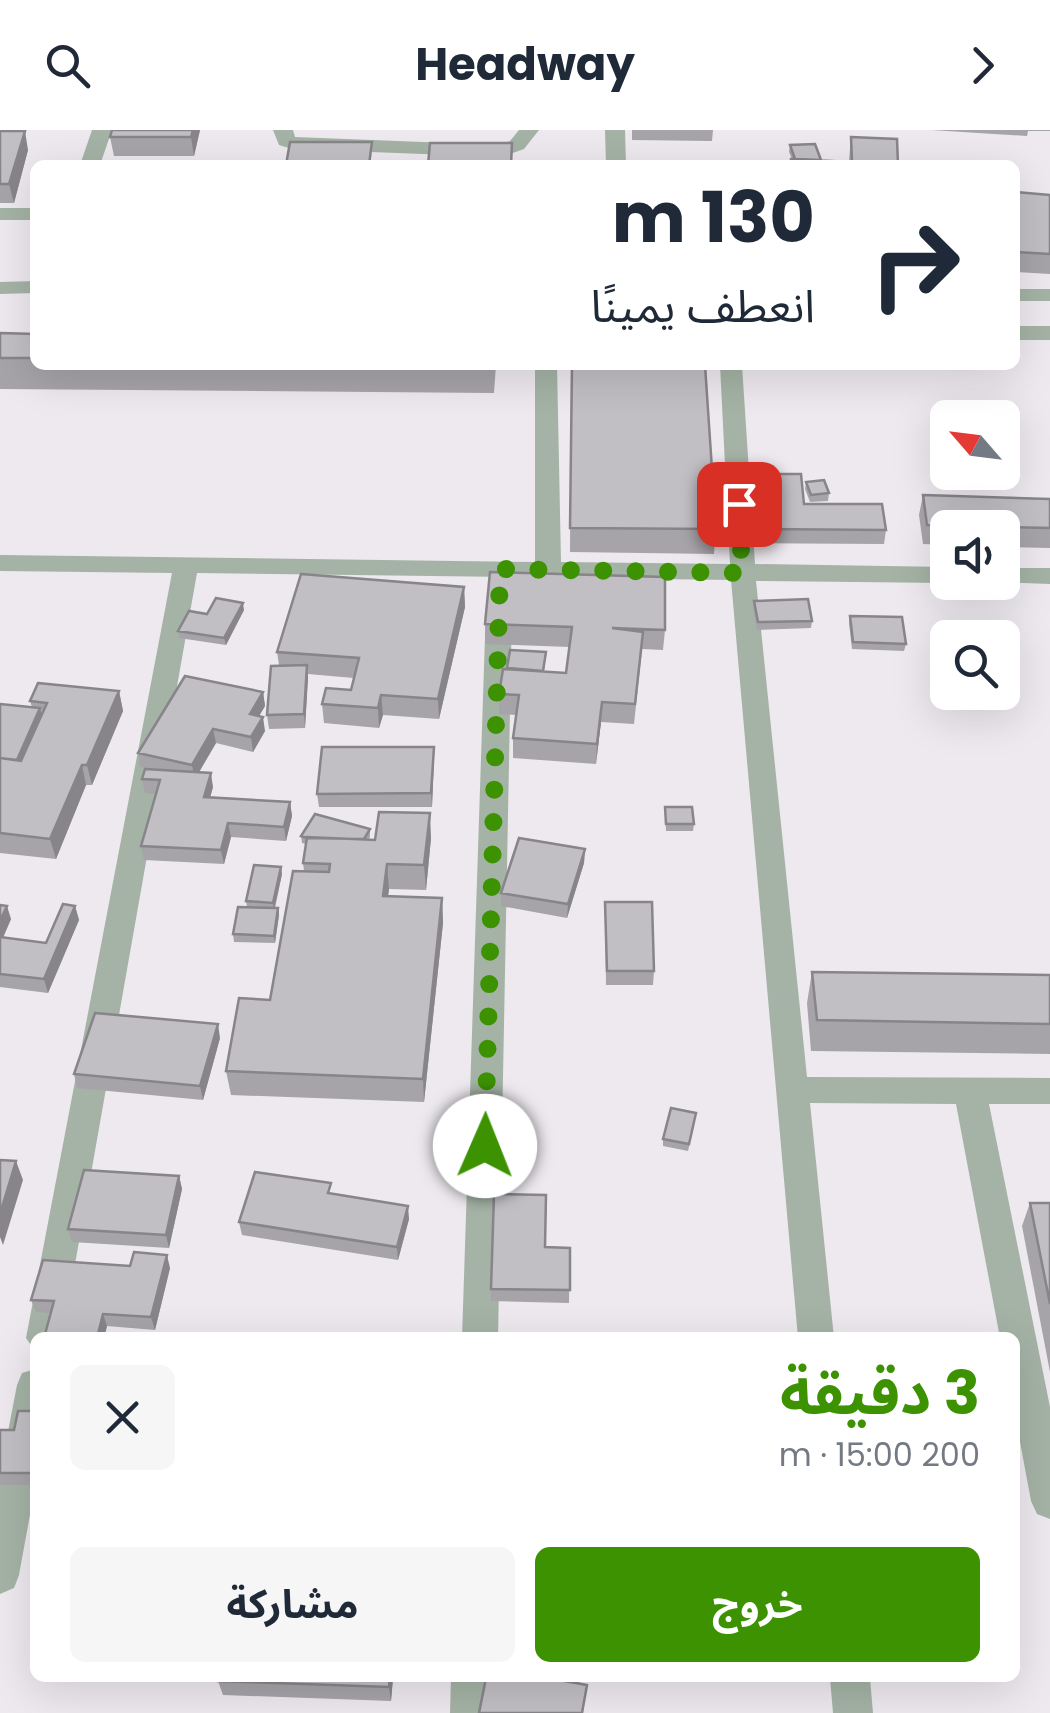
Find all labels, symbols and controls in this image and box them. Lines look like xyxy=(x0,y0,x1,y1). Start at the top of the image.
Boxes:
text: Headway xyxy=(415,33,635,96)
icon: search xyxy=(40,38,95,93)
icon: forward xyxy=(955,38,1010,93)
text: 130 m xyxy=(612,168,815,267)
icon: right xyxy=(850,200,980,330)
text: انعطف يمينًا xyxy=(591,275,815,338)
north arrow xyxy=(930,400,1020,490)
map controls xyxy=(930,400,1020,710)
pin xyxy=(697,462,782,547)
icon: arrive xyxy=(712,477,767,532)
button: sound xyxy=(930,510,1020,600)
button: search xyxy=(930,620,1020,710)
position arrow xyxy=(433,1094,537,1198)
text: 3 دقيقة xyxy=(780,1351,980,1435)
button: close xyxy=(70,1365,175,1470)
text: 200 m · 15:00 xyxy=(779,1432,980,1477)
button: مشاركة xyxy=(70,1547,515,1662)
button: خروج xyxy=(535,1547,980,1662)

